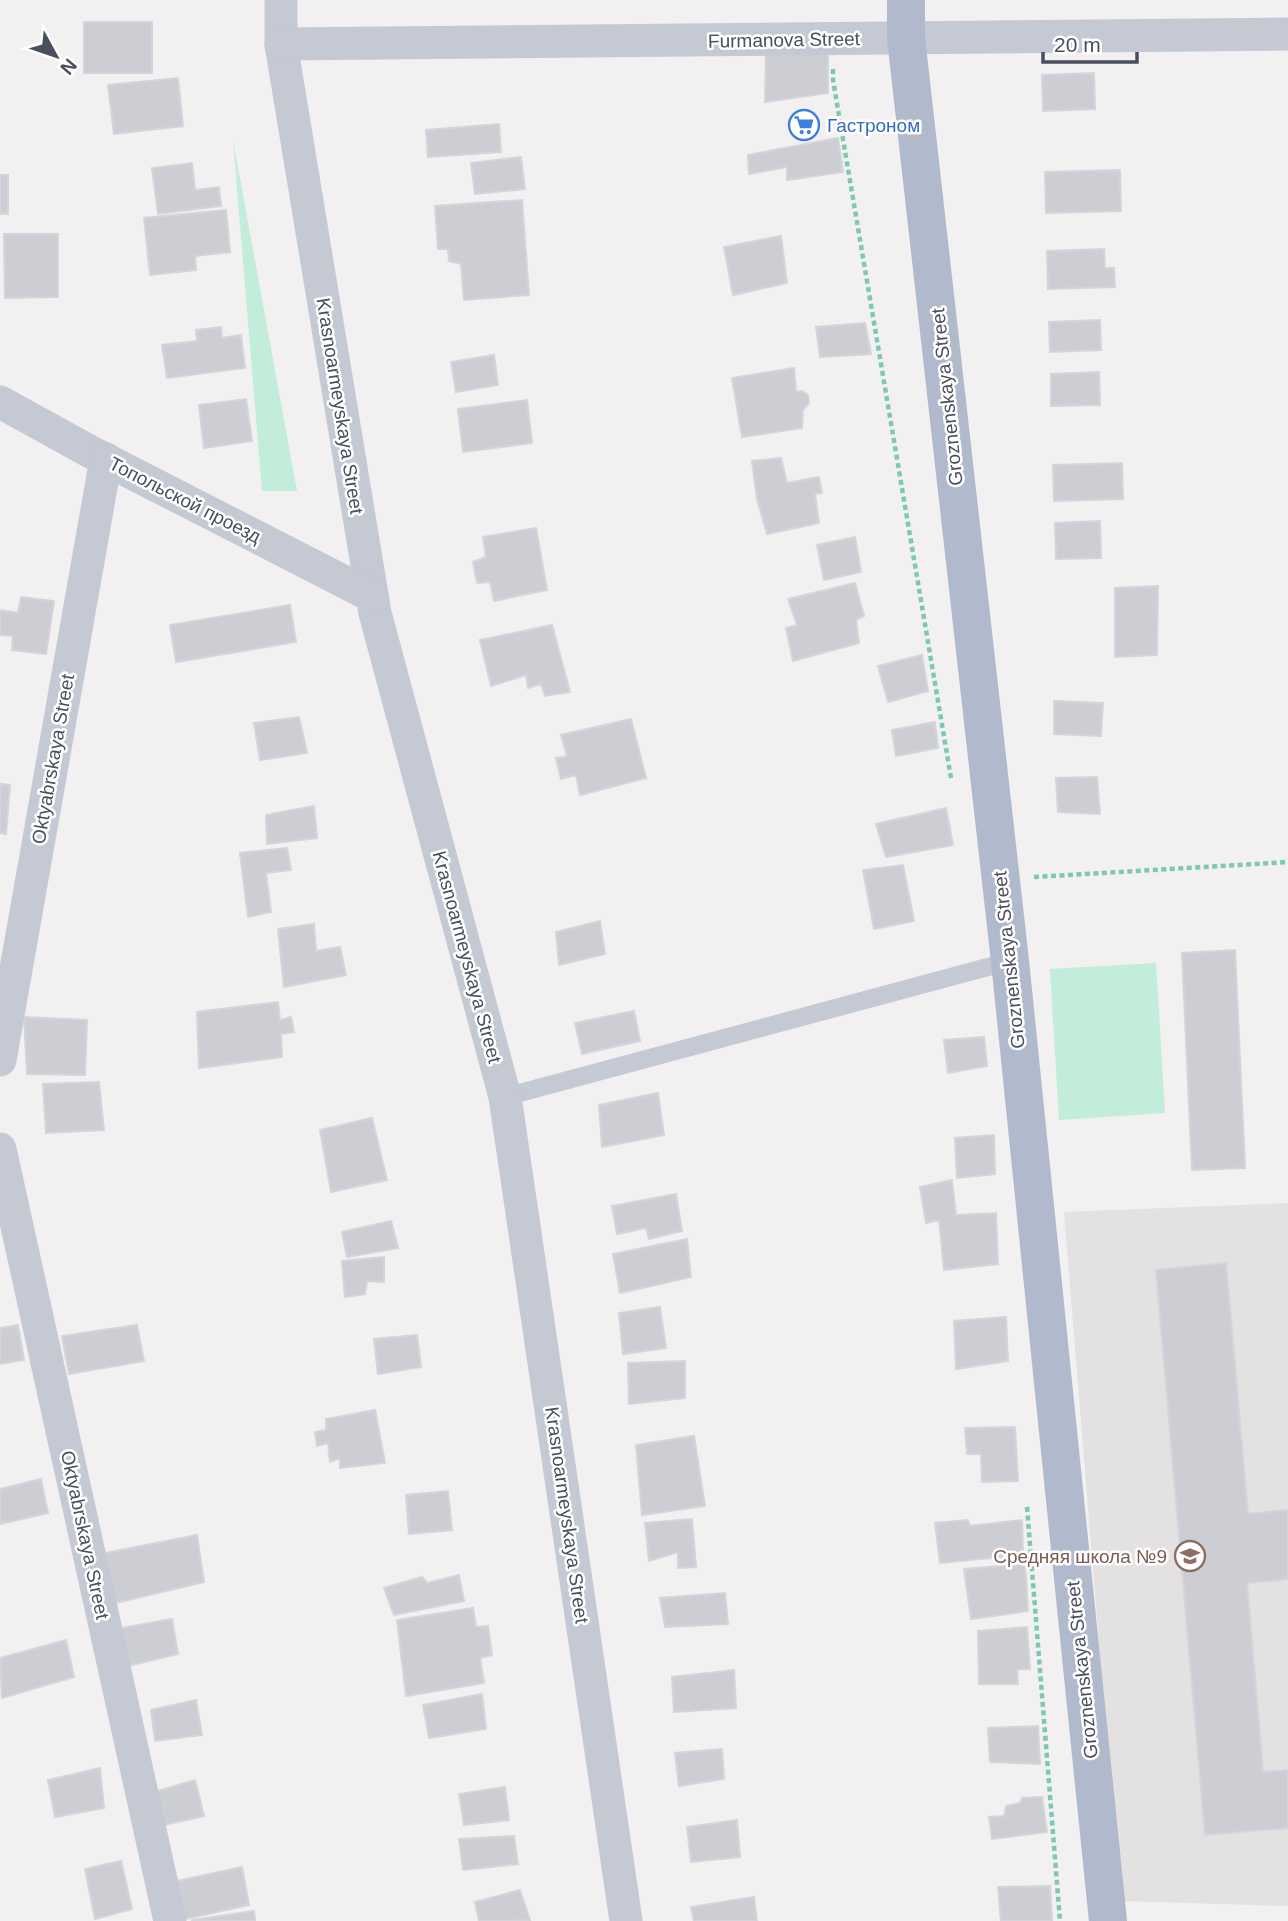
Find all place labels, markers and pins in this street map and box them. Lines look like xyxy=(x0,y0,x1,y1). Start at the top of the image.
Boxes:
supermarket icon: Гастроном xyxy=(787,108,821,142)
place label: Гастроном xyxy=(827,115,920,136)
school or university icon: Средняя школа №9 xyxy=(1173,1539,1207,1573)
place label: Средняя школа №9 xyxy=(993,1546,1167,1567)

